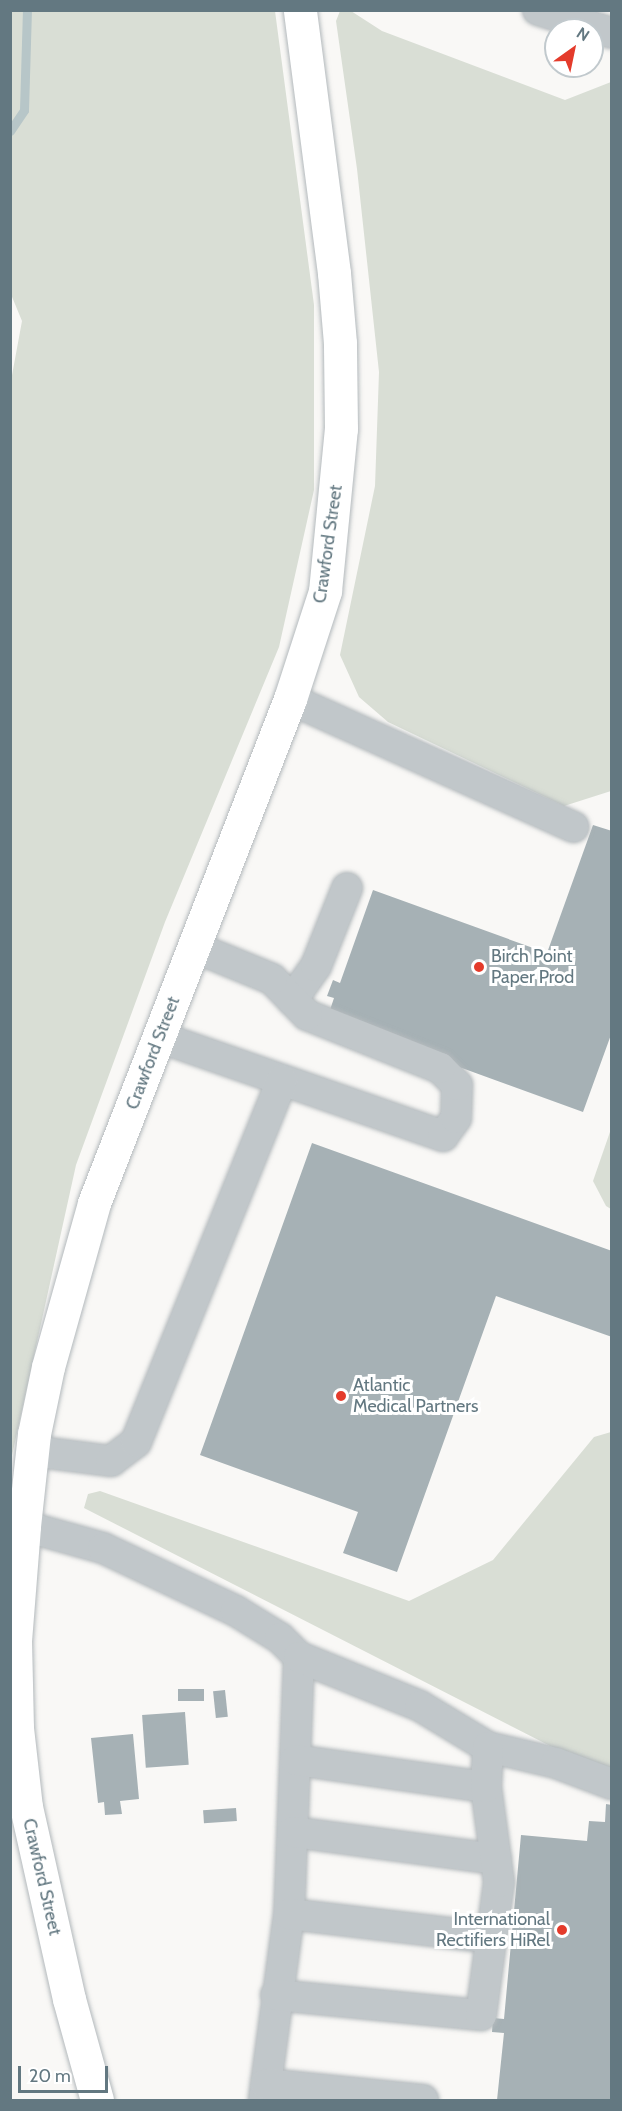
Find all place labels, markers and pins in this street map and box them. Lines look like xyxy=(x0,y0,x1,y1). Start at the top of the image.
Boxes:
place label: Birch Point Paper Prod xyxy=(491,946,574,988)
marker: Birch Point Paper Prod xyxy=(472,960,486,974)
place label: Atlantic Medical Partners xyxy=(353,1375,478,1418)
marker: Atlantic Medical Partners xyxy=(334,1389,348,1403)
place label: International Rectifiers HiRel xyxy=(436,1909,550,1952)
marker: International Rectifiers HiRel xyxy=(555,1923,569,1937)

